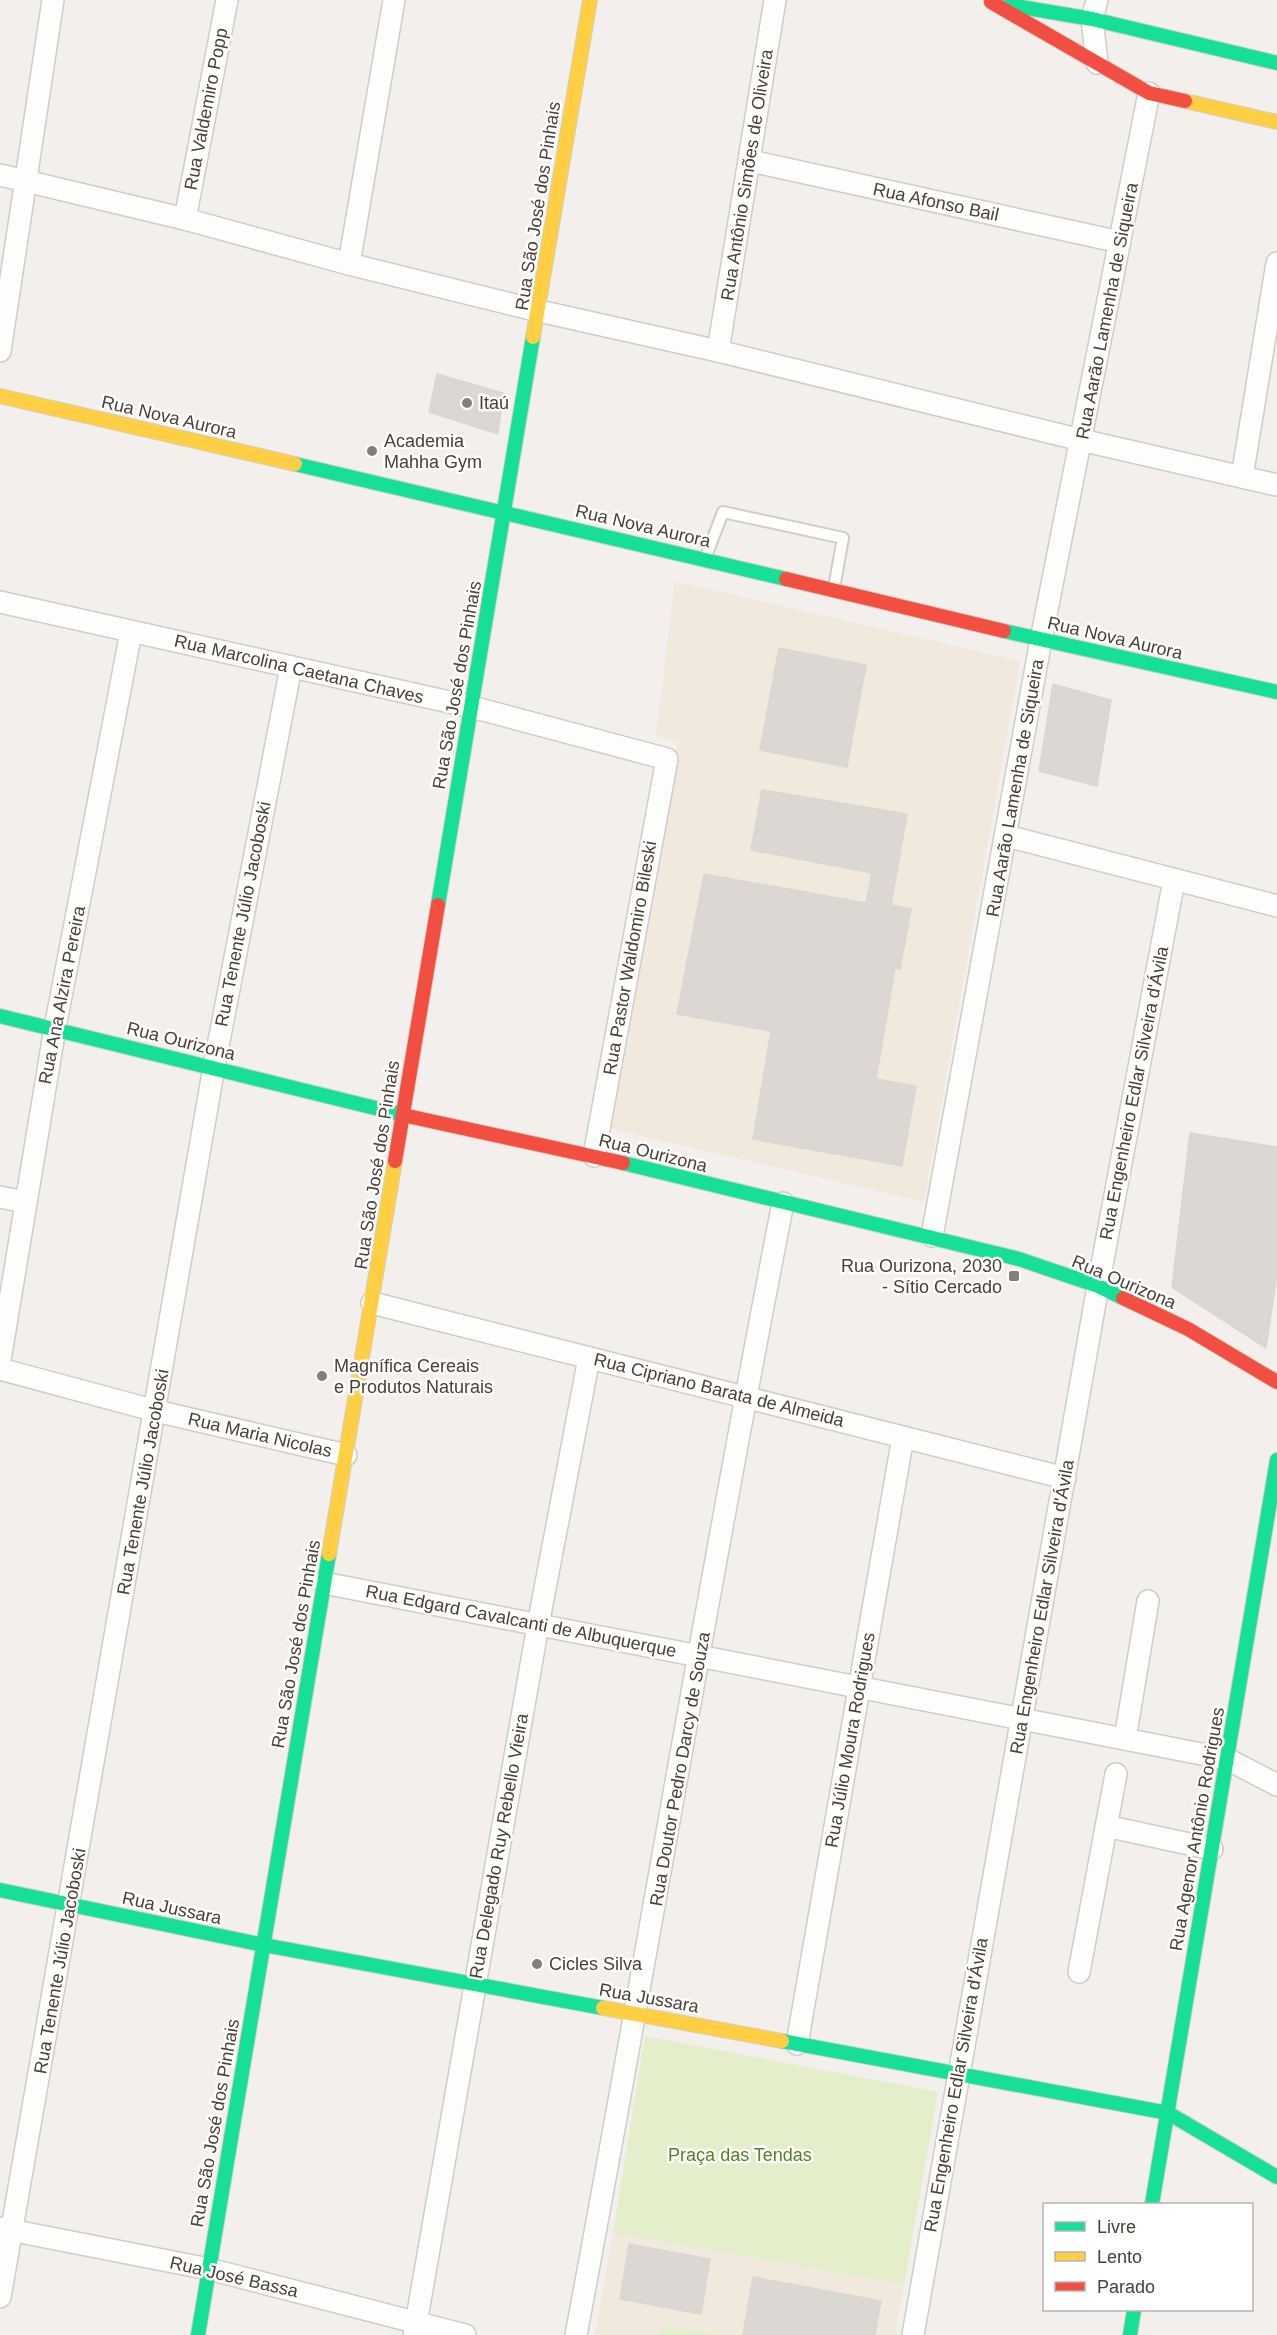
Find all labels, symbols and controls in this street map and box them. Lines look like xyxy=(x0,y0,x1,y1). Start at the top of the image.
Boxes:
street label: Rua Valdemiro Popp xyxy=(180,26,232,192)
street label: Rua Antônio Simões de Oliveira xyxy=(717,47,777,302)
street label: Rua São José dos Pinhais xyxy=(512,100,564,312)
street label: Rua Afonso Bail xyxy=(871,179,1001,225)
street label: Rua Aarão Lamenha de Siqueira xyxy=(1072,180,1142,441)
street label: Rua Nova Aurora xyxy=(99,392,239,442)
place label: Itaú xyxy=(479,393,509,413)
marker: Itaú xyxy=(460,396,474,410)
place label: Academia Mahha Gym xyxy=(384,431,482,472)
marker: Academia Mahha Gym xyxy=(365,444,379,458)
street label: Rua Nova Aurora xyxy=(573,501,713,551)
street label: Rua São José dos Pinhais xyxy=(429,579,485,791)
street label: Rua Nova Aurora xyxy=(1045,613,1185,663)
street label: Rua Marcolina Caetana Chaves xyxy=(172,631,426,707)
street label: Rua Aarão Lamenha de Siqueira xyxy=(982,657,1048,918)
street label: Rua Tenente Júlio Jacoboski xyxy=(211,800,275,1028)
street label: Rua Pastor Waldomiro Bileski xyxy=(600,839,660,1077)
street label: Rua Ana Alzira Pereira xyxy=(35,903,89,1086)
street label: Rua Engenheiro Edlar Silveira d'Ávila xyxy=(1096,944,1172,1241)
street label: Rua Ourizona xyxy=(125,1018,238,1064)
street label: Rua São José dos Pinhais xyxy=(351,1059,403,1271)
street label: Rua Ourizona xyxy=(597,1130,710,1176)
street label: Rua Ourizona xyxy=(1069,1251,1180,1313)
place label: Rua Ourizona, 2030 - Sítio Cercado xyxy=(841,1256,1002,1297)
marker: Rua Ourizona, 2030 - Sítio Cercado xyxy=(1007,1269,1021,1283)
street label: Rua Cipriano Barata de Almeida xyxy=(592,1349,847,1431)
place label: Magnífica Cereais e Produtos Naturais xyxy=(334,1356,493,1397)
street label: Rua Tenente Júlio Jacoboski xyxy=(113,1368,173,1596)
marker: Magnífica Cereais e Produtos Naturais xyxy=(315,1369,329,1383)
street label: Rua Maria Nicolas xyxy=(186,1409,334,1461)
street label: Rua Engenheiro Edlar Silveira d'Ávila xyxy=(1006,1457,1078,1756)
street label: Rua São José dos Pinhais xyxy=(268,1538,324,1750)
street label: Rua Edgard Cavalcanti de Albuquerque xyxy=(364,1581,678,1661)
street label: Rua Doutor Pedro Darcy de Souza xyxy=(646,1629,714,1908)
street label: Rua Júlio Moura Rodrigues xyxy=(821,1631,879,1849)
street label: Rua Agenor Antônio Rodrigues xyxy=(1166,1706,1228,1952)
street label: Rua Delegado Ruy Rebello Vieira xyxy=(466,1711,532,1980)
street label: Rua Tenente Júlio Jacoboski xyxy=(30,1847,90,2075)
street label: Rua Jussara xyxy=(120,1888,224,1928)
street label: Rua Engenheiro Edlar Silveira d'Ávila xyxy=(920,1935,992,2234)
place label: Cicles Silva xyxy=(549,1954,643,1974)
marker: Cicles Silva xyxy=(530,1957,544,1971)
street label: Rua Jussara xyxy=(597,1979,701,2017)
street label: Rua São José dos Pinhais xyxy=(187,2017,243,2229)
park label: Praça das Tendas xyxy=(668,2145,812,2165)
legend xyxy=(1043,2203,1253,2311)
text: Livre xyxy=(1097,2217,1136,2237)
text: Lento xyxy=(1097,2247,1142,2267)
street label: Rua José Bassa xyxy=(168,2253,301,2302)
text: Parado xyxy=(1097,2277,1155,2297)

